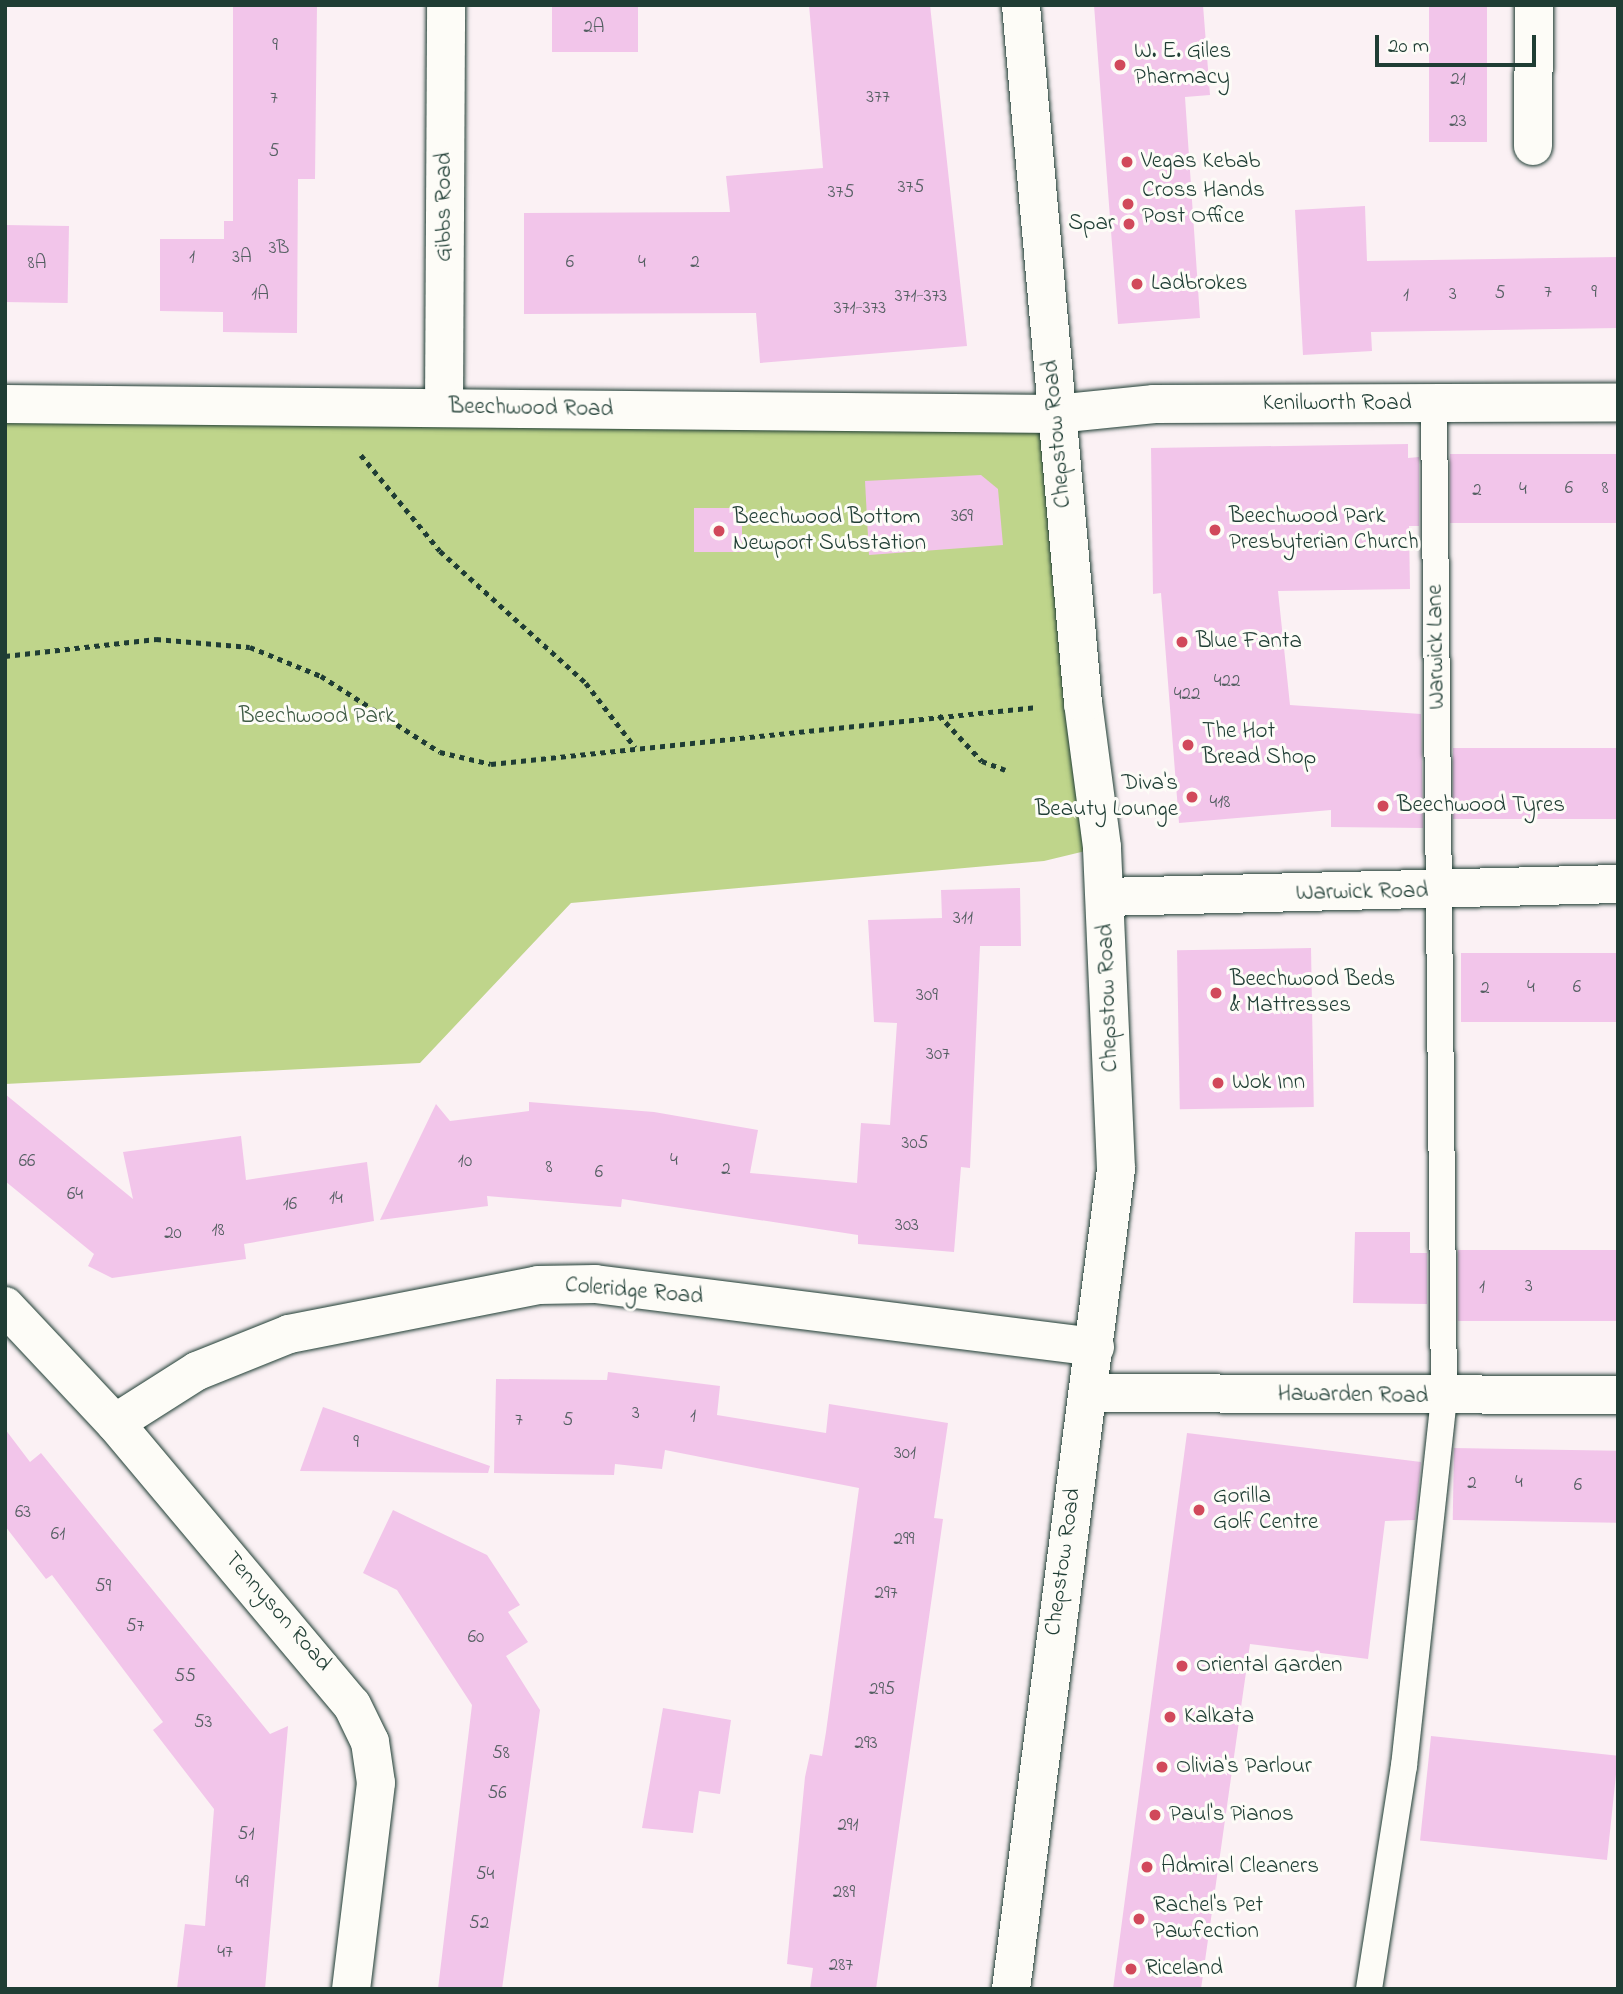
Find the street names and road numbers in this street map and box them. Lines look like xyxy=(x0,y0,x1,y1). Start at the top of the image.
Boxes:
street label: Gibbs Road xyxy=(431,152,459,262)
street label: Chepstow Road xyxy=(1038,359,1078,509)
street label: Kenilworth Road xyxy=(1262,390,1412,418)
street label: Beechwood Road xyxy=(448,394,614,424)
street label: Warwick Lane xyxy=(1422,584,1452,710)
street label: Warwick Road xyxy=(1295,878,1429,908)
street label: Chepstow Road xyxy=(1093,923,1125,1073)
street label: Coleridge Road xyxy=(564,1272,704,1312)
street label: Hawarden Road xyxy=(1277,1381,1429,1411)
street label: Chepstow Road xyxy=(1040,1486,1088,1638)
street label: Tennyson Road xyxy=(217,1546,337,1678)

